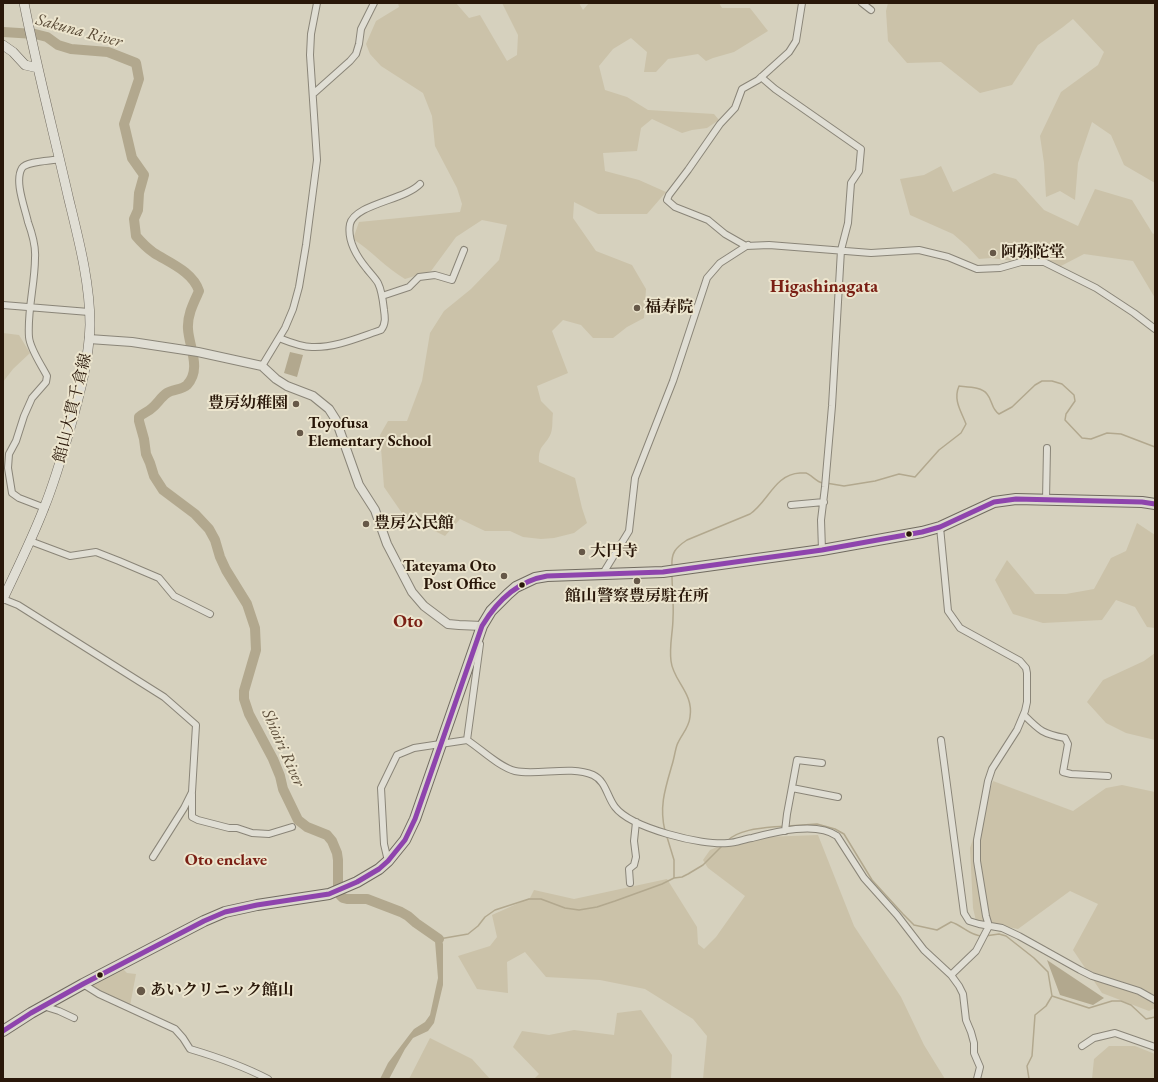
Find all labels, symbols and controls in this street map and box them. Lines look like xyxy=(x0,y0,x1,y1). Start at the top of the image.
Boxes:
water label: Sakuna River xyxy=(34,10,124,52)
place label: 阿弥陀堂 xyxy=(1001,243,1065,263)
marker: 阿弥陀堂 xyxy=(988,248,998,258)
district label: Higashinagata xyxy=(770,276,878,298)
place label: 福寿院 xyxy=(645,298,693,318)
marker: 福寿院 xyxy=(632,303,642,313)
street label: 館山大貫千倉線 xyxy=(50,351,96,465)
place label: 豊房幼稚園 xyxy=(208,394,288,414)
marker: 豊房幼稚園 xyxy=(291,399,301,409)
place label: Toyofusa Elementary School xyxy=(308,414,432,452)
marker: Toyofusa Elementary School xyxy=(295,428,305,438)
place label: 豊房公民館 xyxy=(374,514,454,534)
marker: 豊房公民館 xyxy=(361,519,371,529)
unlabelled marker xyxy=(904,529,914,539)
place label: 大円寺 xyxy=(590,542,638,562)
marker: 大円寺 xyxy=(577,547,587,557)
place label: Tateyama Oto Post Office xyxy=(403,557,496,595)
marker: Tateyama Oto Post Office xyxy=(499,571,509,581)
marker: 館山警察豊房駐在所 xyxy=(632,576,642,586)
unlabelled marker xyxy=(517,580,527,590)
place label: 館山警察豊房駐在所 xyxy=(565,587,709,607)
district label: Oto xyxy=(393,611,423,633)
water label: Shioiri River xyxy=(257,706,309,790)
district label: Oto enclave xyxy=(185,850,267,870)
unlabelled marker xyxy=(95,970,105,980)
place label: あいクリニック館山 xyxy=(150,981,294,1001)
marker: あいクリニック館山 xyxy=(135,985,147,997)

